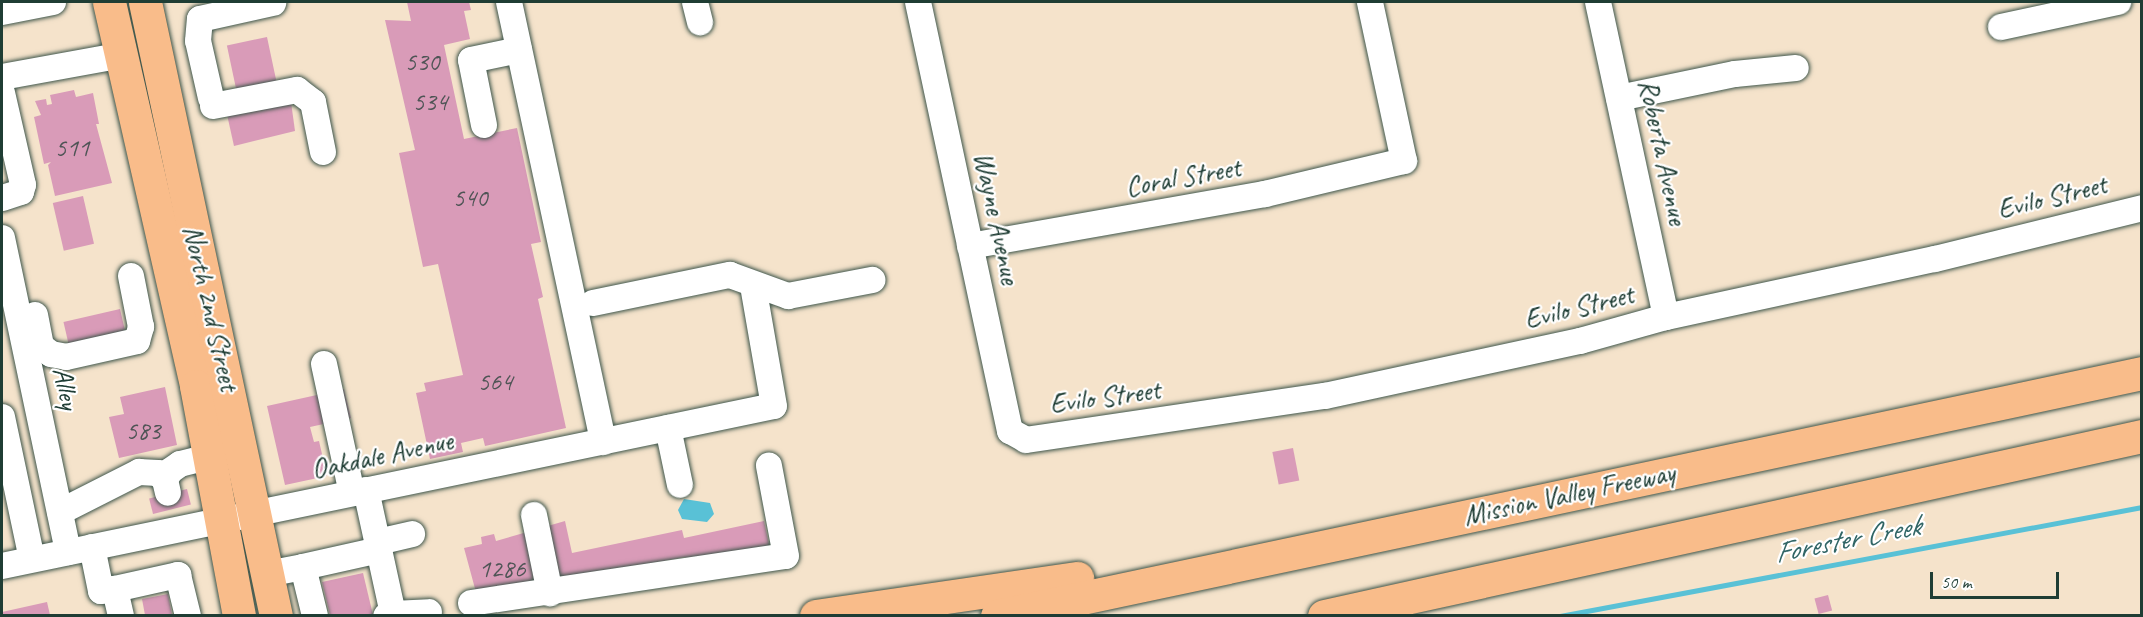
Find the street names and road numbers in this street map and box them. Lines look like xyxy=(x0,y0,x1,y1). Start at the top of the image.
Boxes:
street label: Roberta Avenue xyxy=(1631,76,1695,228)
street label: Wayne Avenue xyxy=(967,149,1027,287)
street label: Coral Street xyxy=(1123,150,1243,204)
street label: Evilo Street xyxy=(1994,167,2110,227)
street label: North 2nd Street xyxy=(176,222,246,394)
street label: Evilo Street xyxy=(1521,277,1637,337)
street label: Alley xyxy=(45,364,87,412)
street label: Evilo Street xyxy=(1047,373,1163,421)
street label: Oakdale Avenue xyxy=(308,424,456,486)
street label: Mission Valley Freeway xyxy=(1460,455,1678,533)

